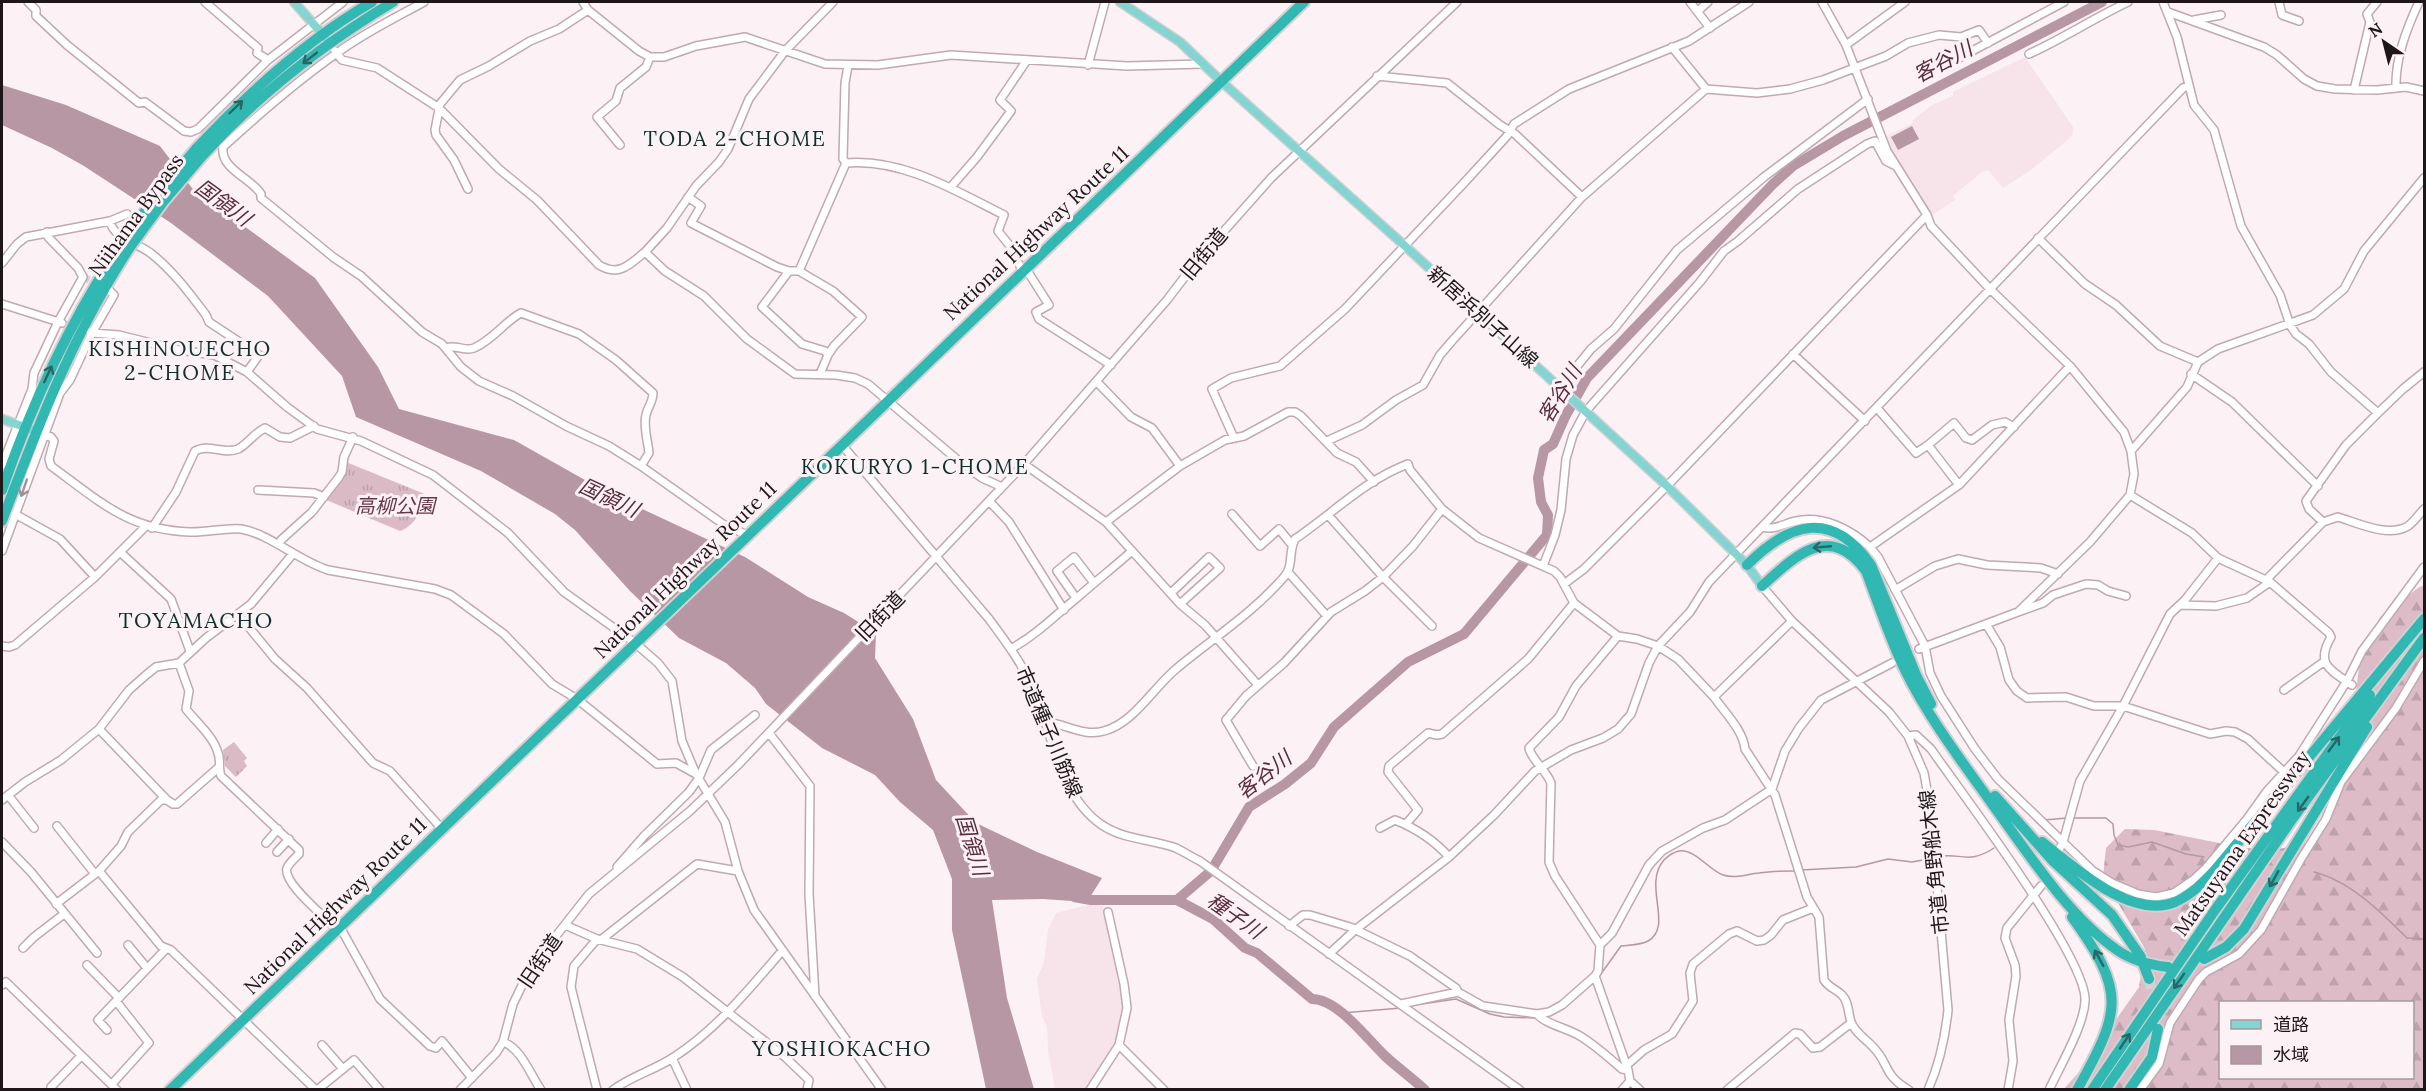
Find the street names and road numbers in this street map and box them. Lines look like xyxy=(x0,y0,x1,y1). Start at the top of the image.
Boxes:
street label: National Highway Route 11 xyxy=(938,140,1134,325)
street label: Niihama Bypass xyxy=(83,148,189,281)
street label: 旧街道 xyxy=(1175,223,1232,285)
street label: 新居浜別子山線 xyxy=(1423,260,1544,373)
street label: National Highway Route 11 xyxy=(588,476,781,663)
street label: 旧街道 xyxy=(850,585,909,646)
street label: 市道種子川筋線 xyxy=(1011,662,1088,801)
street label: Matsuyama Expressway xyxy=(2168,745,2315,940)
street label: 市道 角野船木線 xyxy=(1913,789,1954,936)
street label: National Highway Route 11 xyxy=(238,812,431,999)
street label: 旧街道 xyxy=(512,929,567,993)

